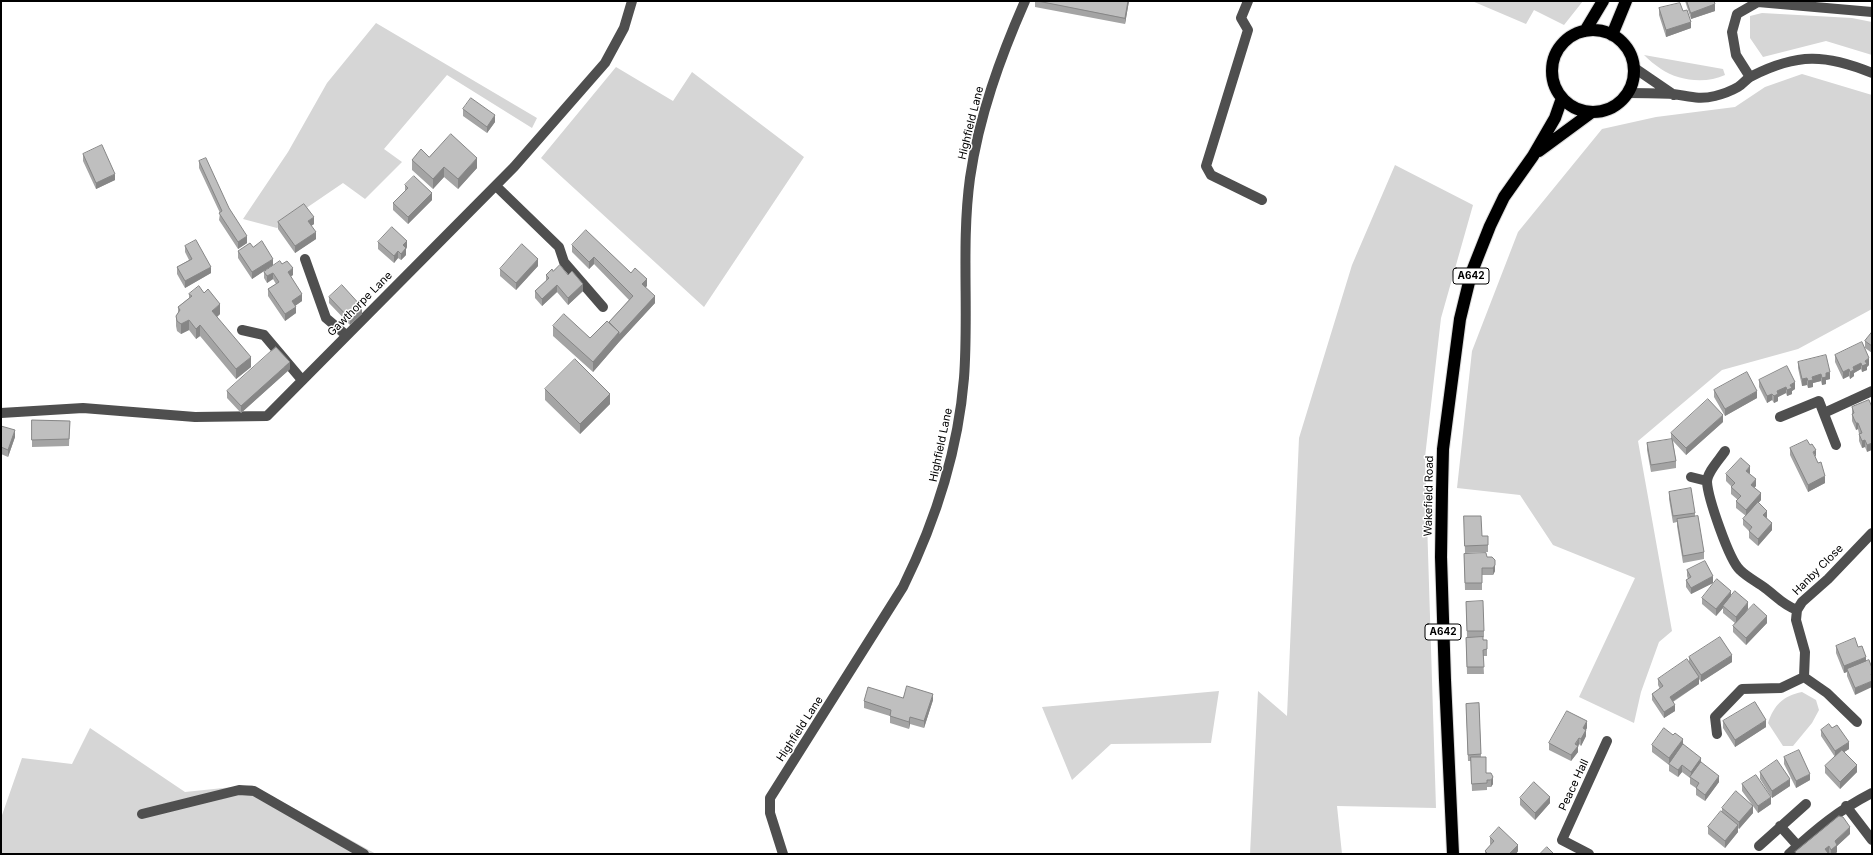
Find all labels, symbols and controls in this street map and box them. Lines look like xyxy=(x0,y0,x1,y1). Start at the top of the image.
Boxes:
street label: Highfield Lane xyxy=(956,85,986,161)
road number: A642 xyxy=(1453,268,1489,284)
street label: Gawthorpe Lane xyxy=(325,269,395,339)
street label: Highfield Lane xyxy=(927,407,955,483)
street label: Wakefield Road xyxy=(1422,455,1436,537)
street label: Hanby Close xyxy=(1790,542,1846,598)
road number: A642 xyxy=(1425,624,1461,640)
street label: Highfield Lane xyxy=(774,694,826,764)
street label: Peace Hall xyxy=(1556,757,1592,813)

